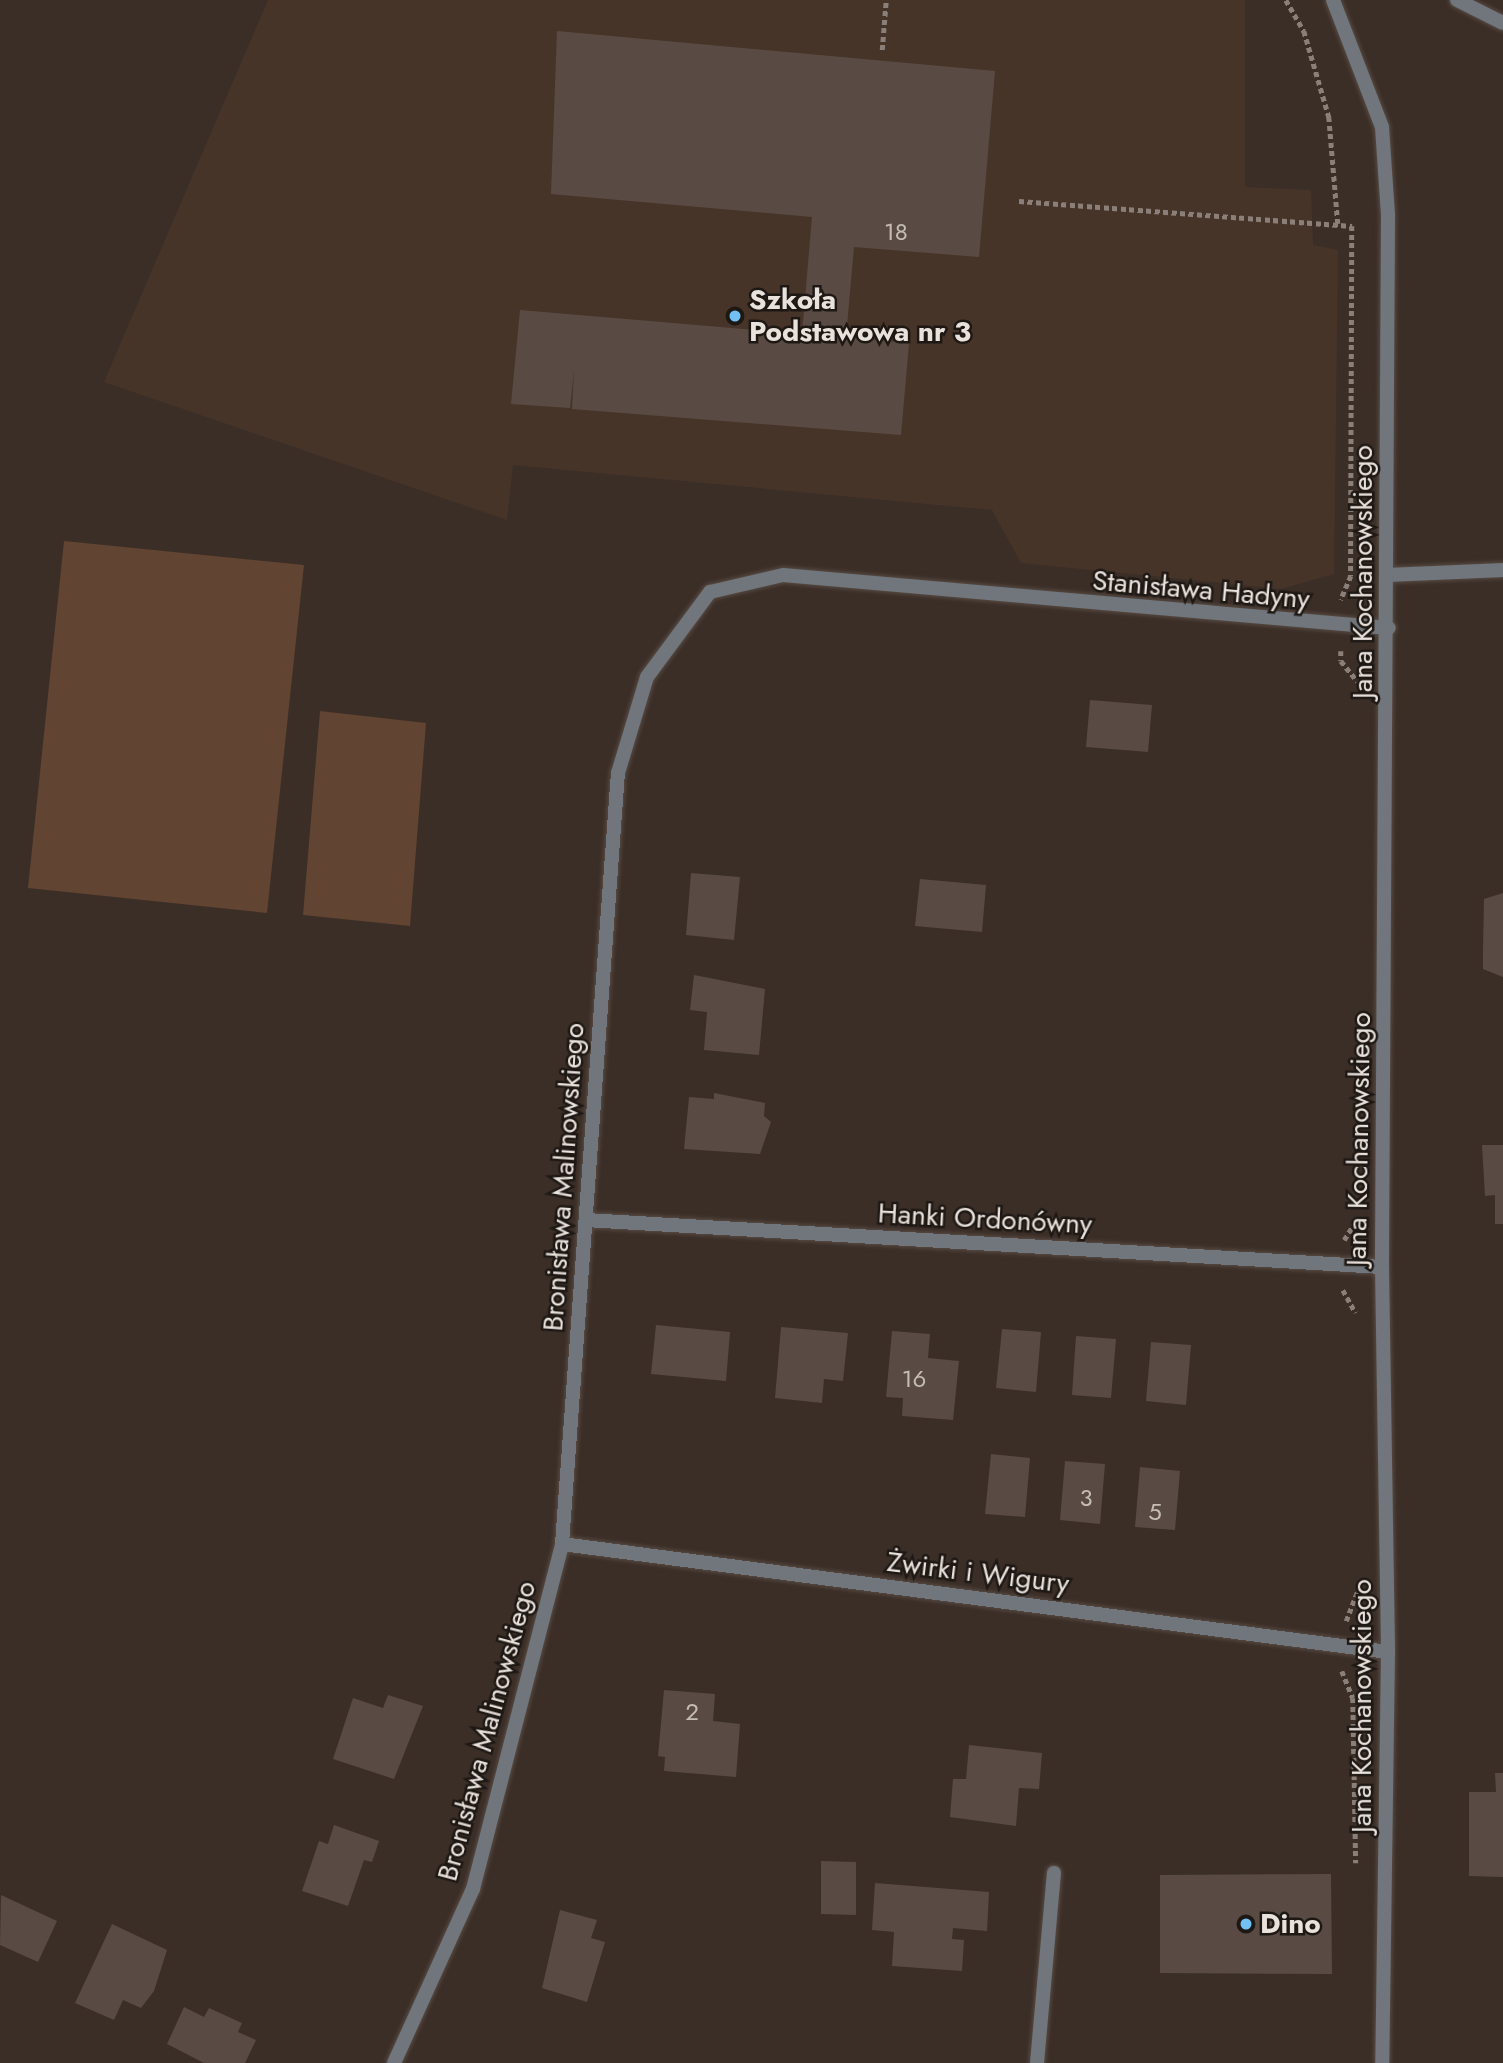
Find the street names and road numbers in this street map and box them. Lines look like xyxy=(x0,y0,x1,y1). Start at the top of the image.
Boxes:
street label: Jana Kochanowskiego xyxy=(1346,445,1380,699)
street label: Stanisława Hadyny xyxy=(1091,564,1311,616)
street label: Jana Kochanowskiego xyxy=(1340,1012,1378,1266)
street label: Bronisława Malinowskiego xyxy=(536,1022,592,1332)
street label: Hanki Ordonówny xyxy=(877,1197,1093,1241)
street label: Żwirki i Wigury xyxy=(885,1545,1071,1601)
street label: Bronisława Malinowskiego xyxy=(431,1577,543,1885)
street label: Jana Kochanowskiego xyxy=(1345,1579,1379,1833)

